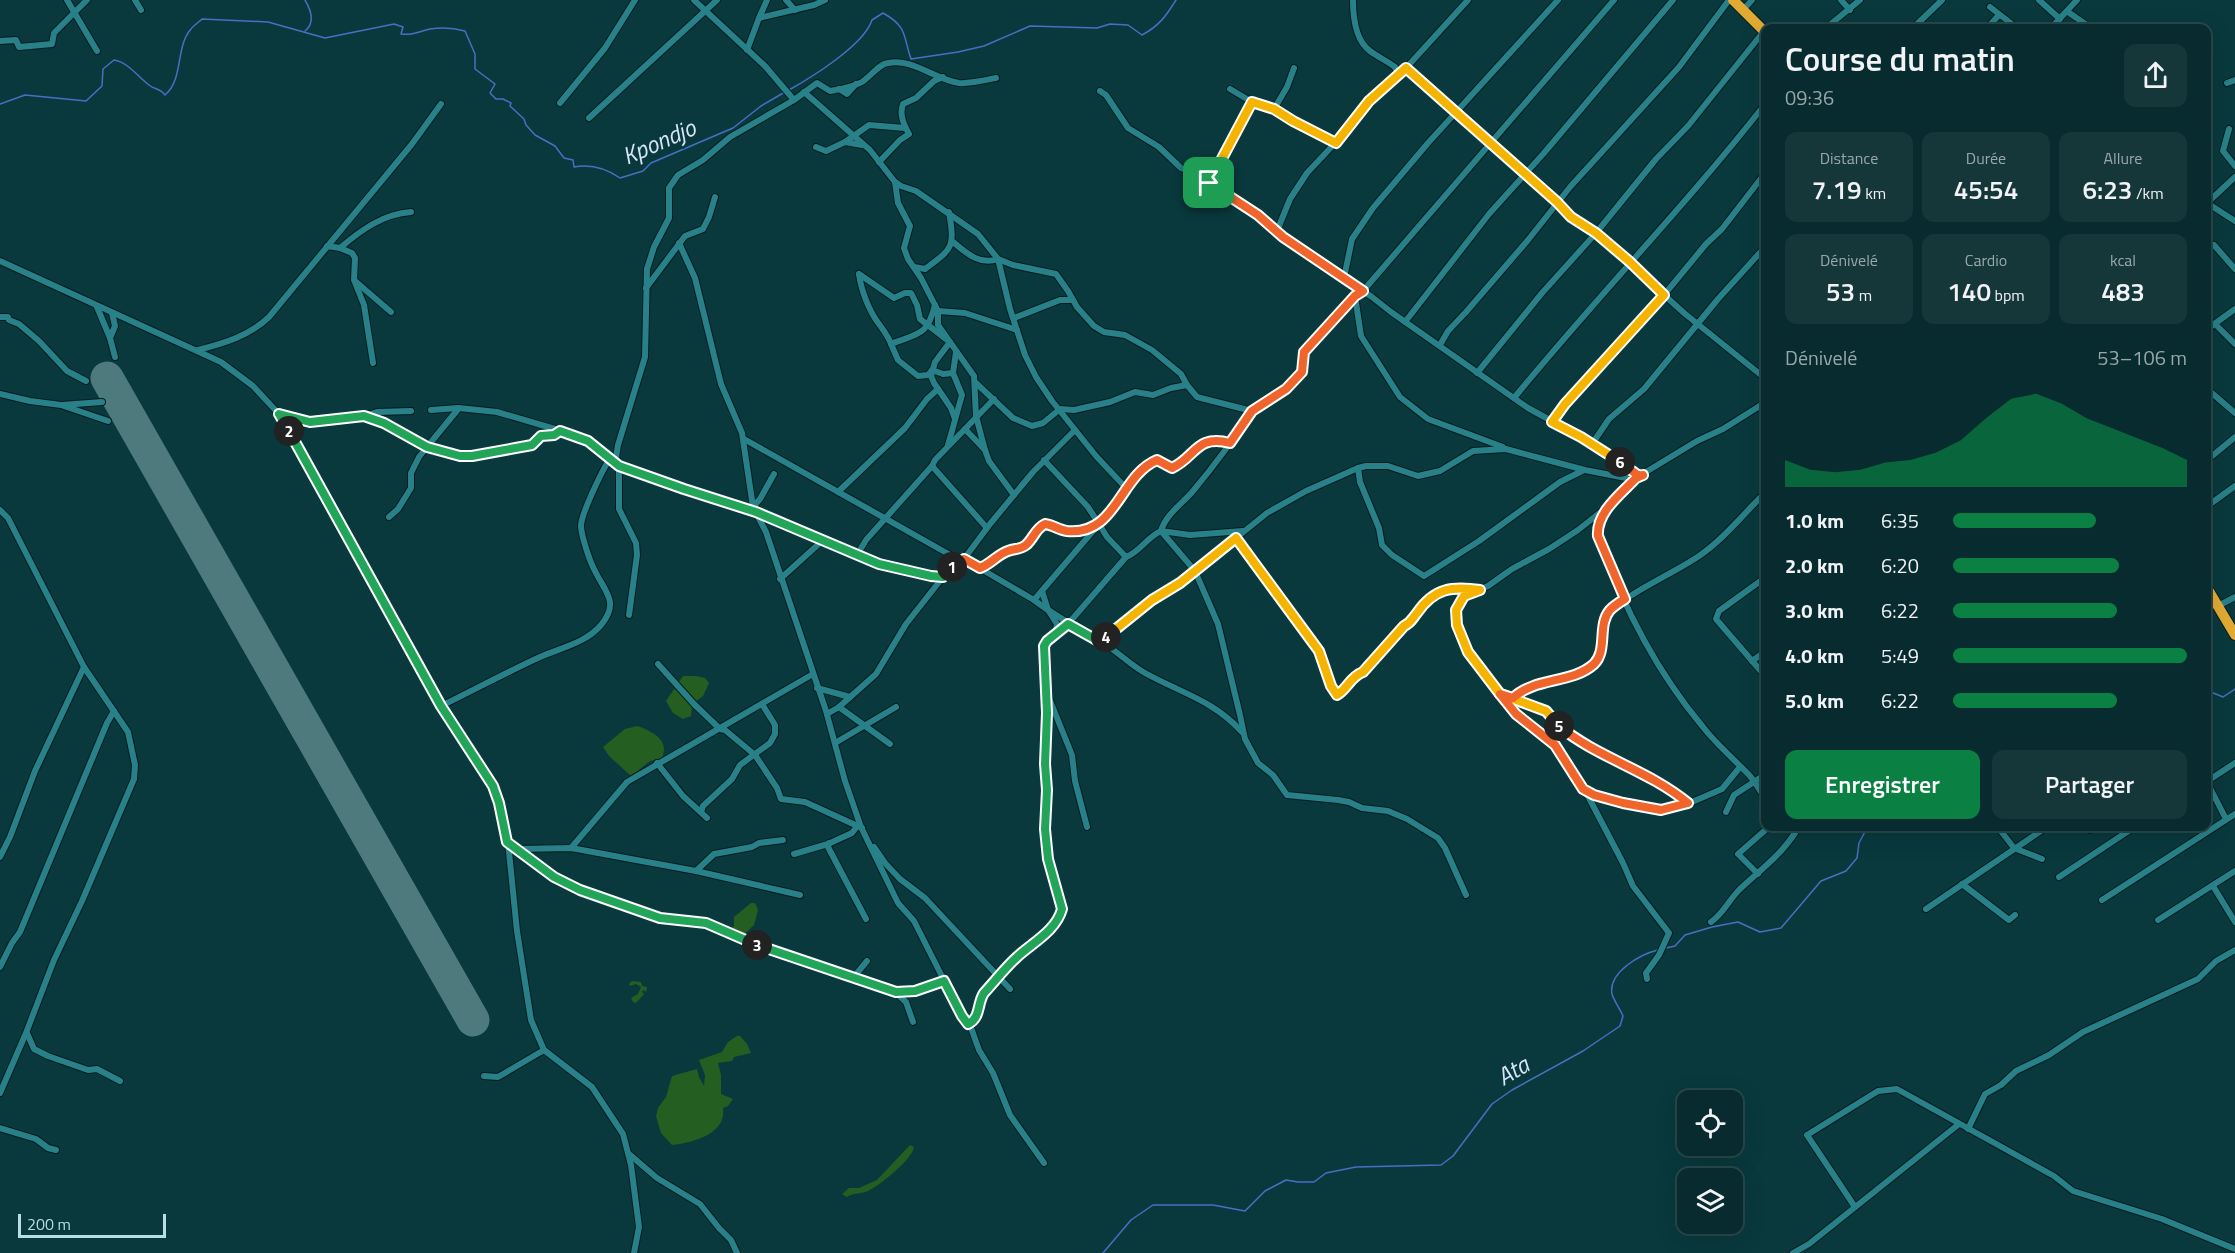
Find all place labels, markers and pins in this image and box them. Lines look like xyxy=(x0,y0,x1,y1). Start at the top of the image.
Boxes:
pin xyxy=(1183,157,1234,208)
pin: 2 xyxy=(274,416,304,446)
pin: 6 xyxy=(1605,447,1635,477)
pin: 1 xyxy=(937,552,967,582)
pin: 4 xyxy=(1091,622,1121,652)
pin: 5 xyxy=(1544,711,1574,741)
pin: 3 xyxy=(742,930,772,960)

